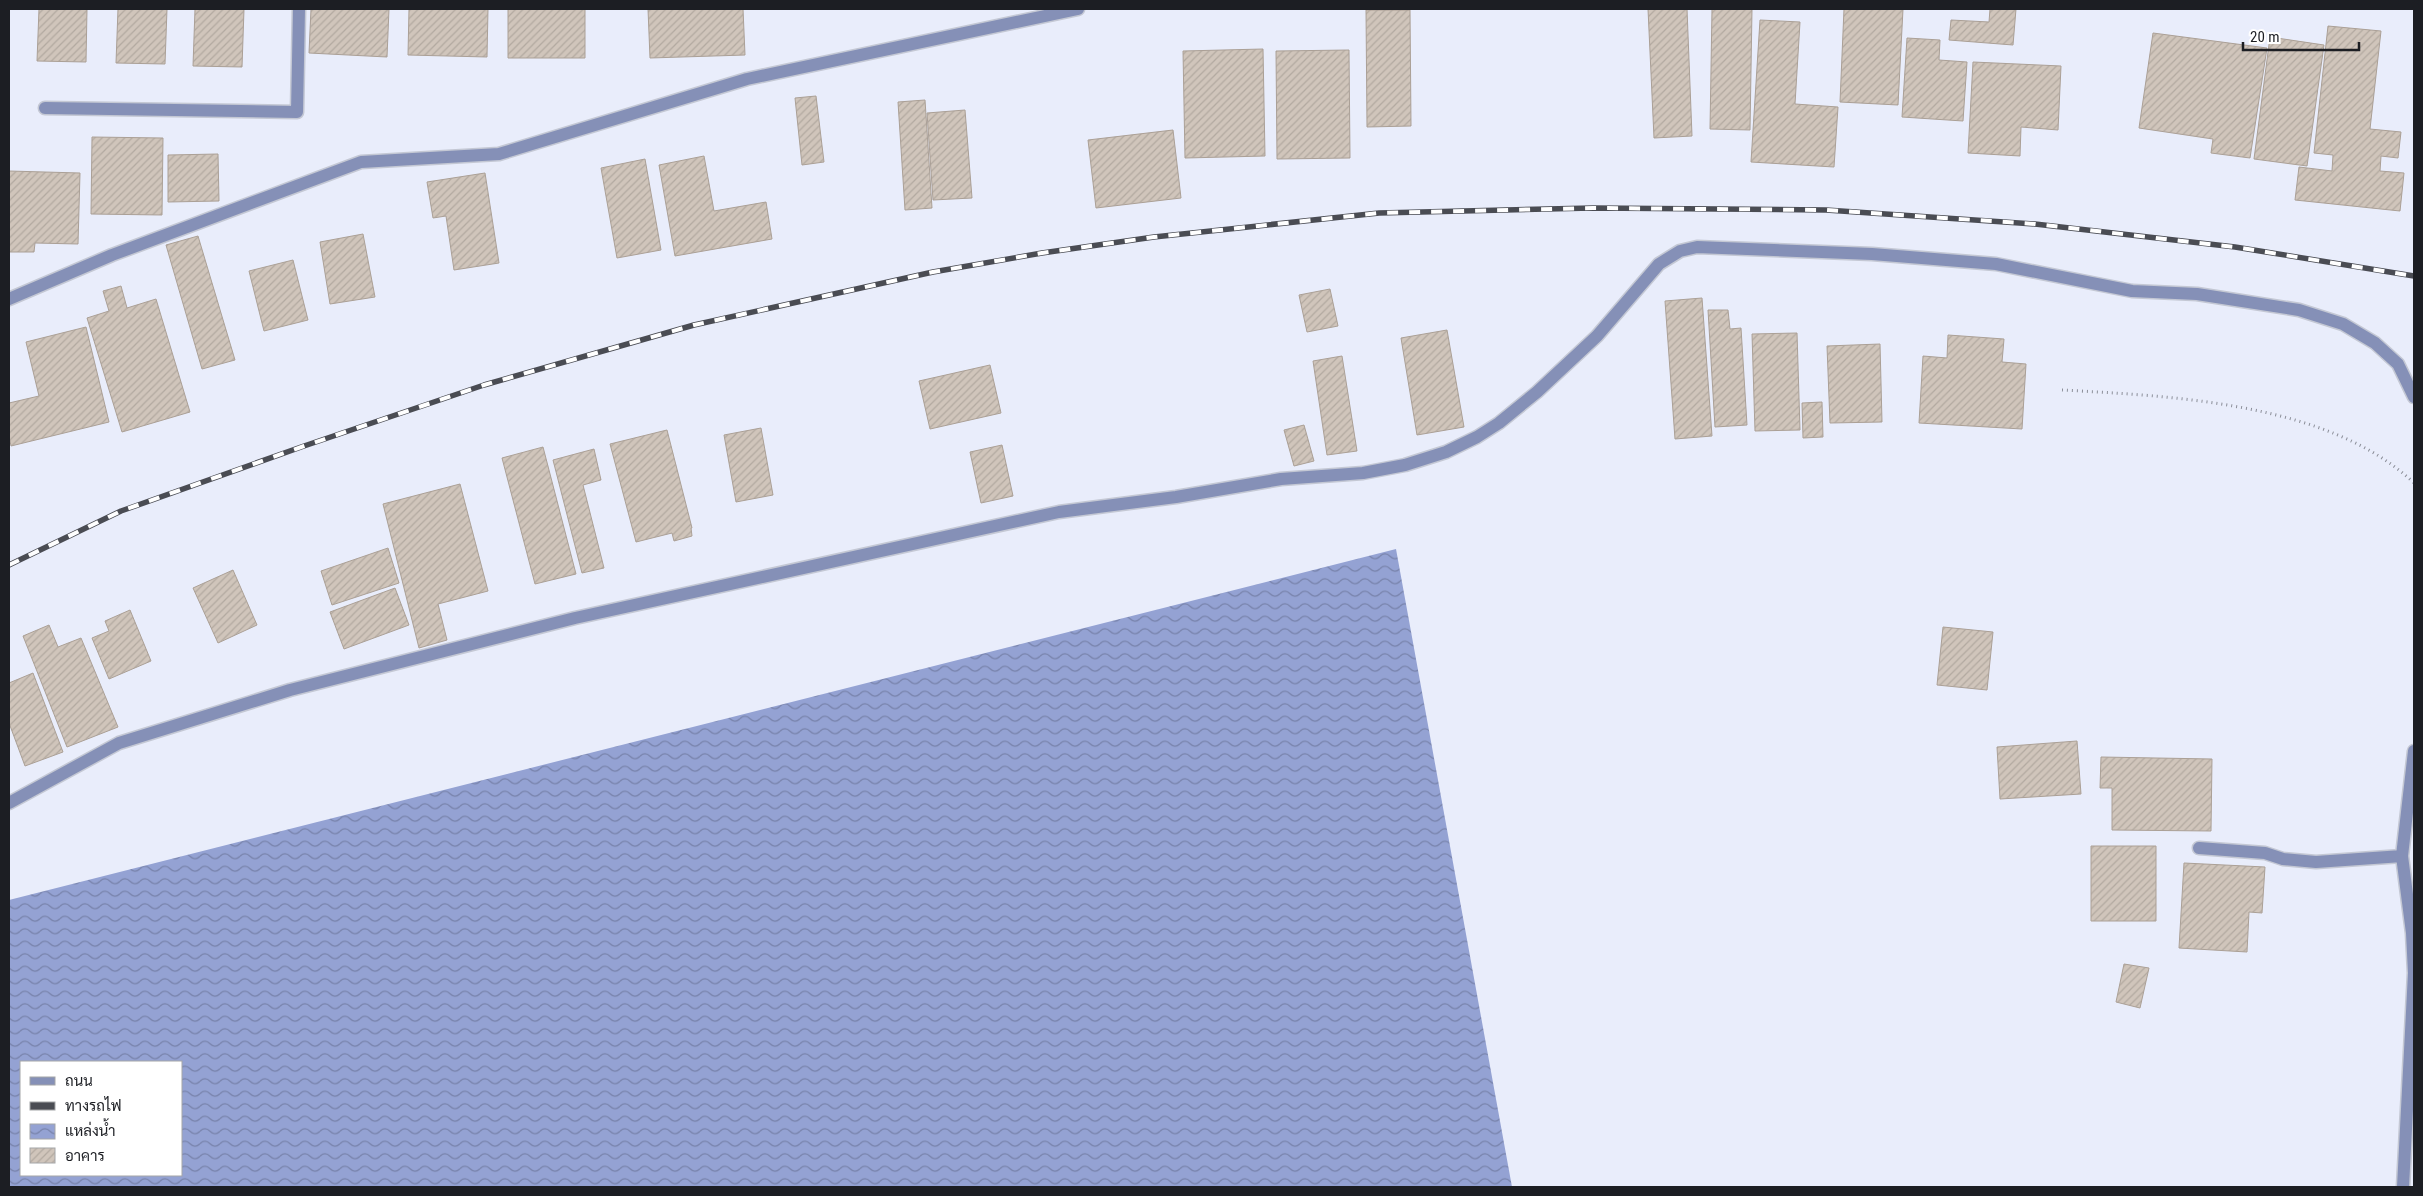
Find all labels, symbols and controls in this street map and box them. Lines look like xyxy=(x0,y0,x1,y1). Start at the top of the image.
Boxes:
scale bar xyxy=(2243,20,2359,52)
text: 20 m xyxy=(2250,28,2280,46)
legend xyxy=(20,1061,182,1176)
text: ถนน xyxy=(65,1072,93,1090)
text: ทางรถไฟ xyxy=(65,1096,122,1115)
text: แหล่งน้ำ xyxy=(65,1118,116,1140)
text: อาคาร xyxy=(65,1147,105,1165)

